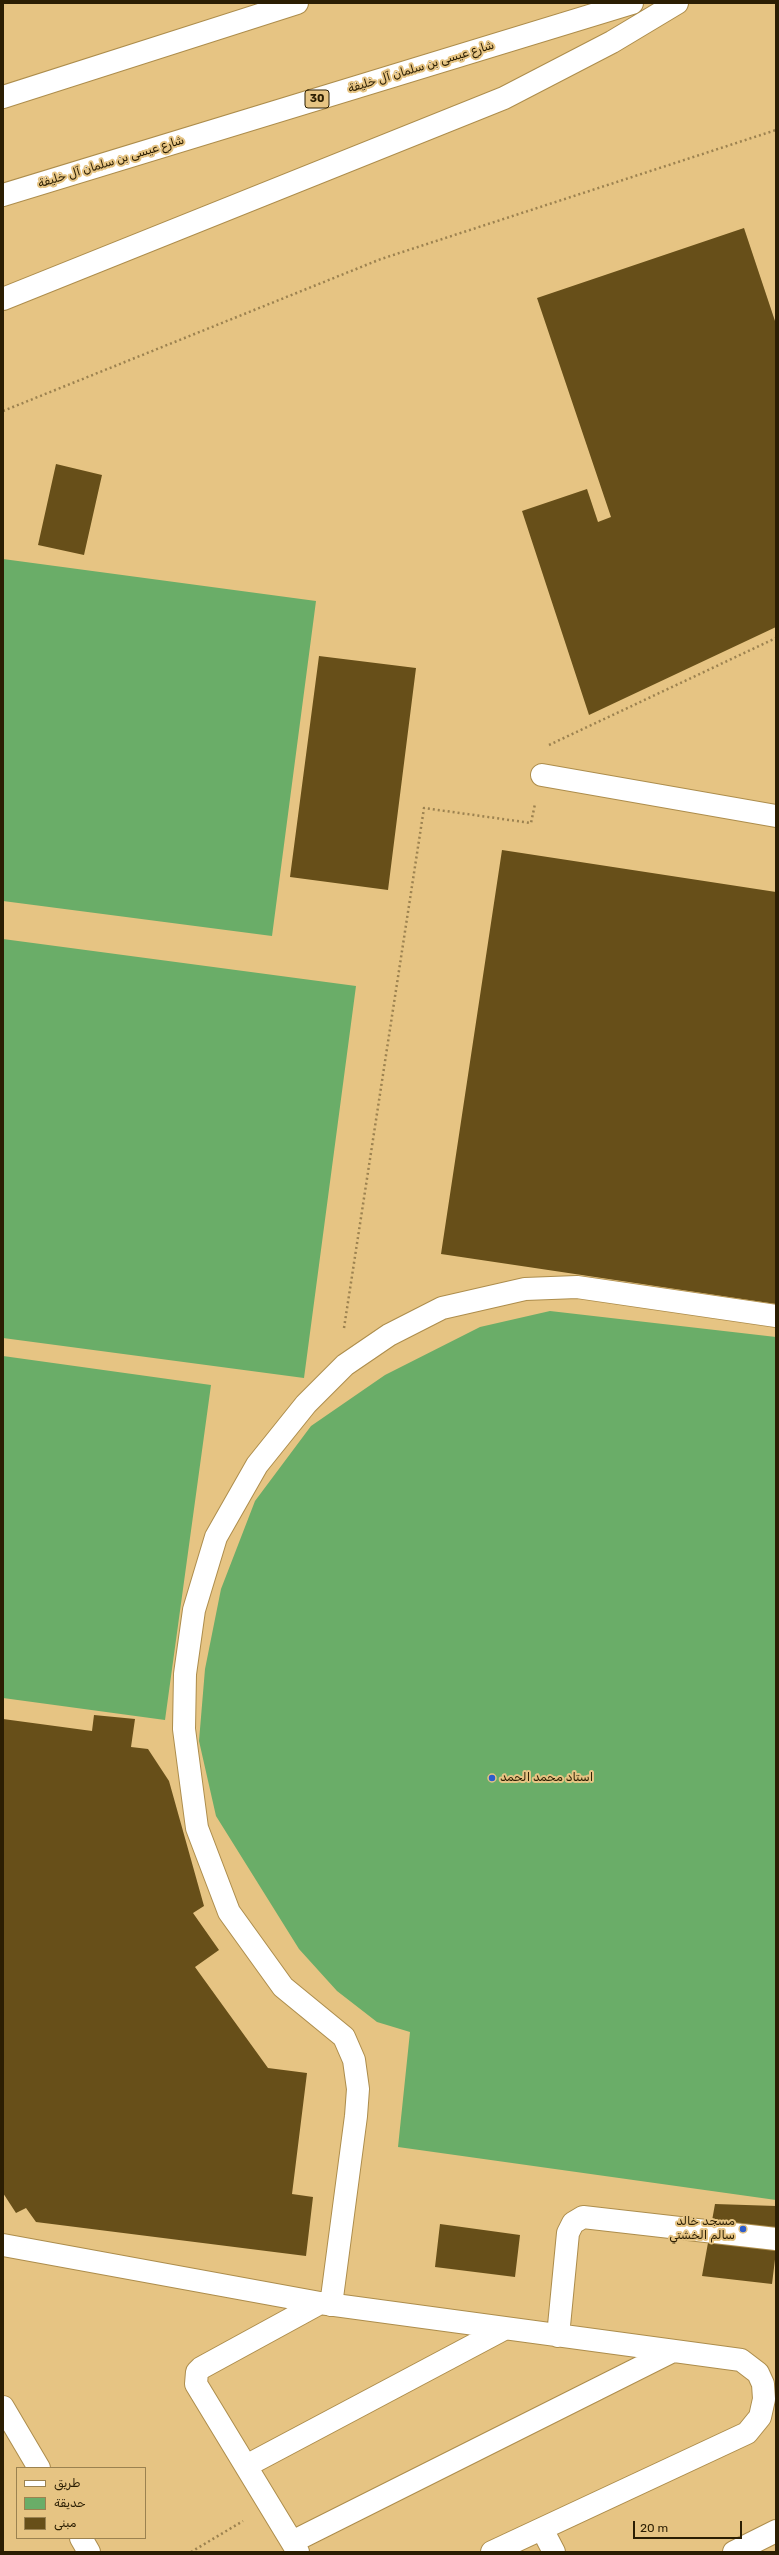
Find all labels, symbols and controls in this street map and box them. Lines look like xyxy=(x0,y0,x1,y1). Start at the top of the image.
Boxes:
street label: شارع عيسى بن سلمان آل خليفة xyxy=(346,38,496,96)
road number: 30 xyxy=(305,90,329,108)
street label: شارع عيسى بن سلمان آل خليفة xyxy=(36,133,186,191)
place label: استاد محمد الحمد xyxy=(500,1771,593,1785)
marker: استاد محمد الحمد xyxy=(487,1773,497,1783)
place label: مسجد خالد سالم الخشتي xyxy=(669,2215,735,2243)
marker: مسجد خالد سالم الخشتي xyxy=(738,2224,748,2234)
legend xyxy=(16,2467,146,2539)
text: طريق xyxy=(54,2476,80,2490)
text: حديقة xyxy=(54,2496,86,2510)
scale bar xyxy=(635,2513,744,2539)
text: مبنى xyxy=(54,2516,76,2530)
text: 20 m xyxy=(640,2521,668,2535)

